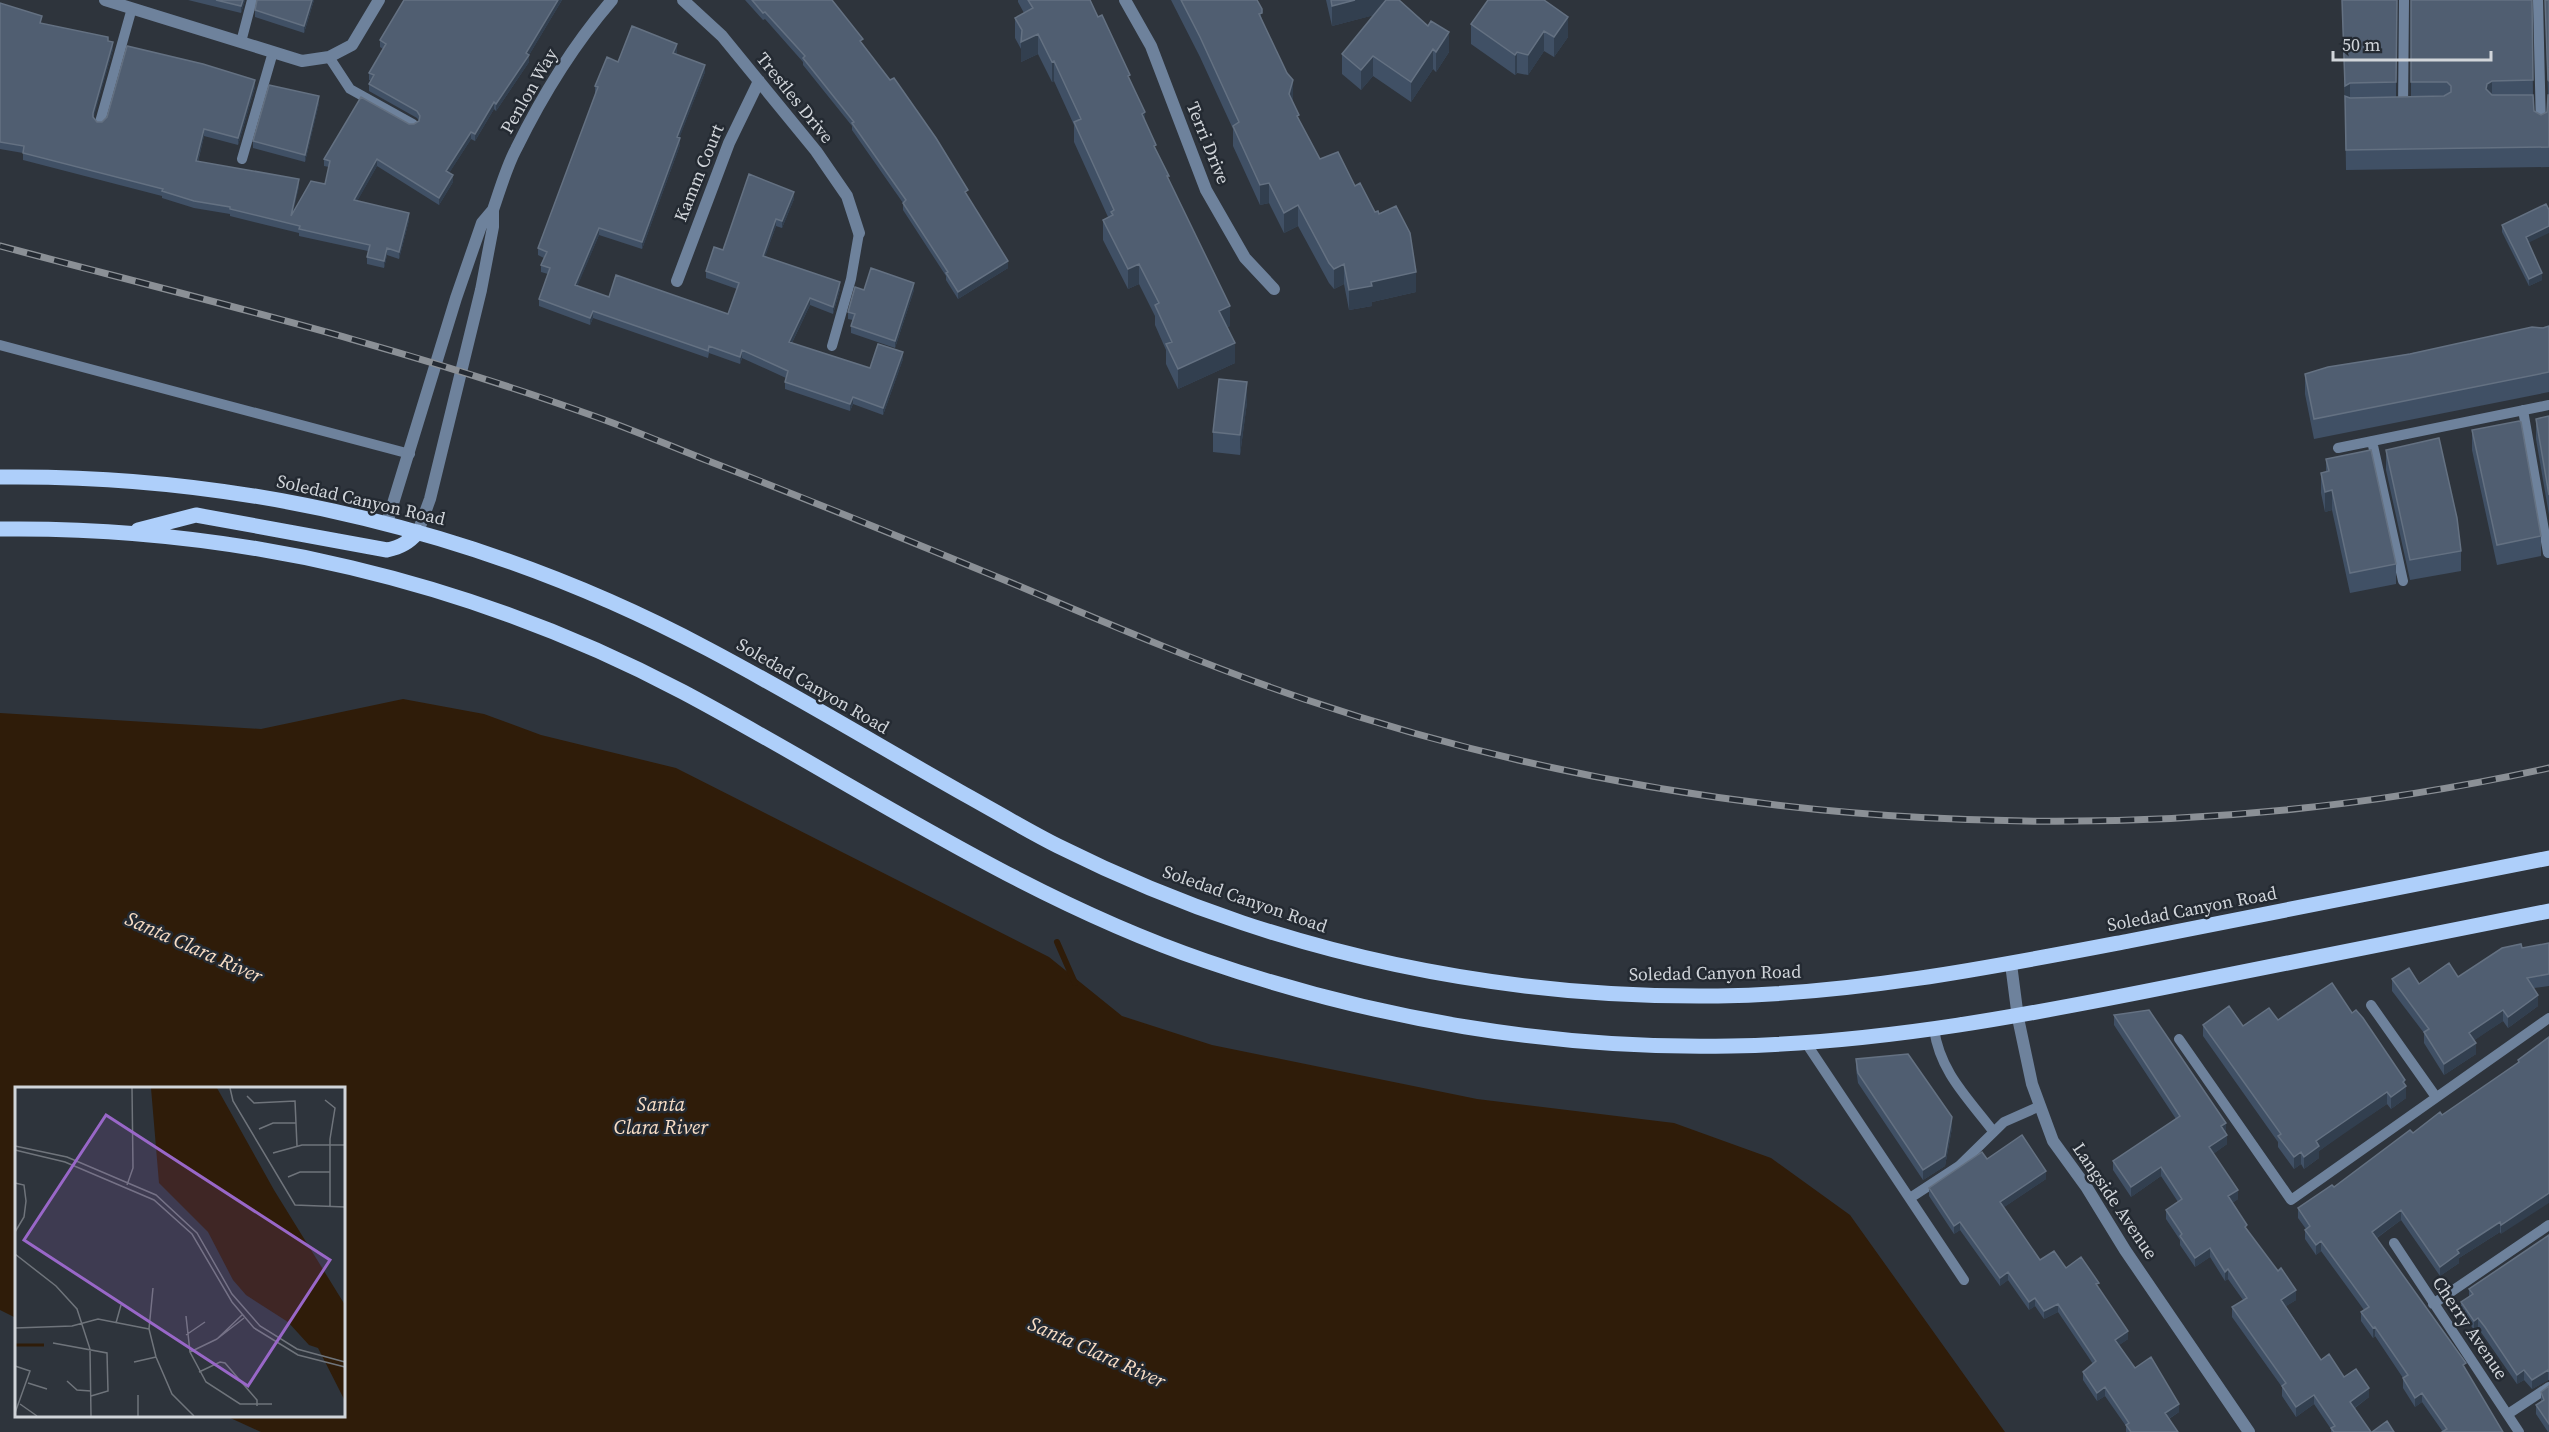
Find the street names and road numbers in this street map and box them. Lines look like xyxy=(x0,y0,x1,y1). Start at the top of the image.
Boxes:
street label: Penlon Way xyxy=(494,43,563,138)
street label: Trestles Drive xyxy=(751,47,840,149)
street label: Terri Drive xyxy=(1181,98,1236,188)
street label: Kamm Court xyxy=(668,120,729,225)
street label: Soledad Canyon Road xyxy=(274,468,448,531)
street label: Soledad Canyon Road xyxy=(732,632,894,740)
street label: Soledad Canyon Road xyxy=(1160,859,1331,938)
street label: Soledad Canyon Road xyxy=(2105,880,2279,937)
street label: Soledad Canyon Road xyxy=(1629,958,1801,987)
street label: Langside Avenue xyxy=(2067,1137,2164,1264)
street label: Cherry Avenue xyxy=(2427,1271,2514,1384)

